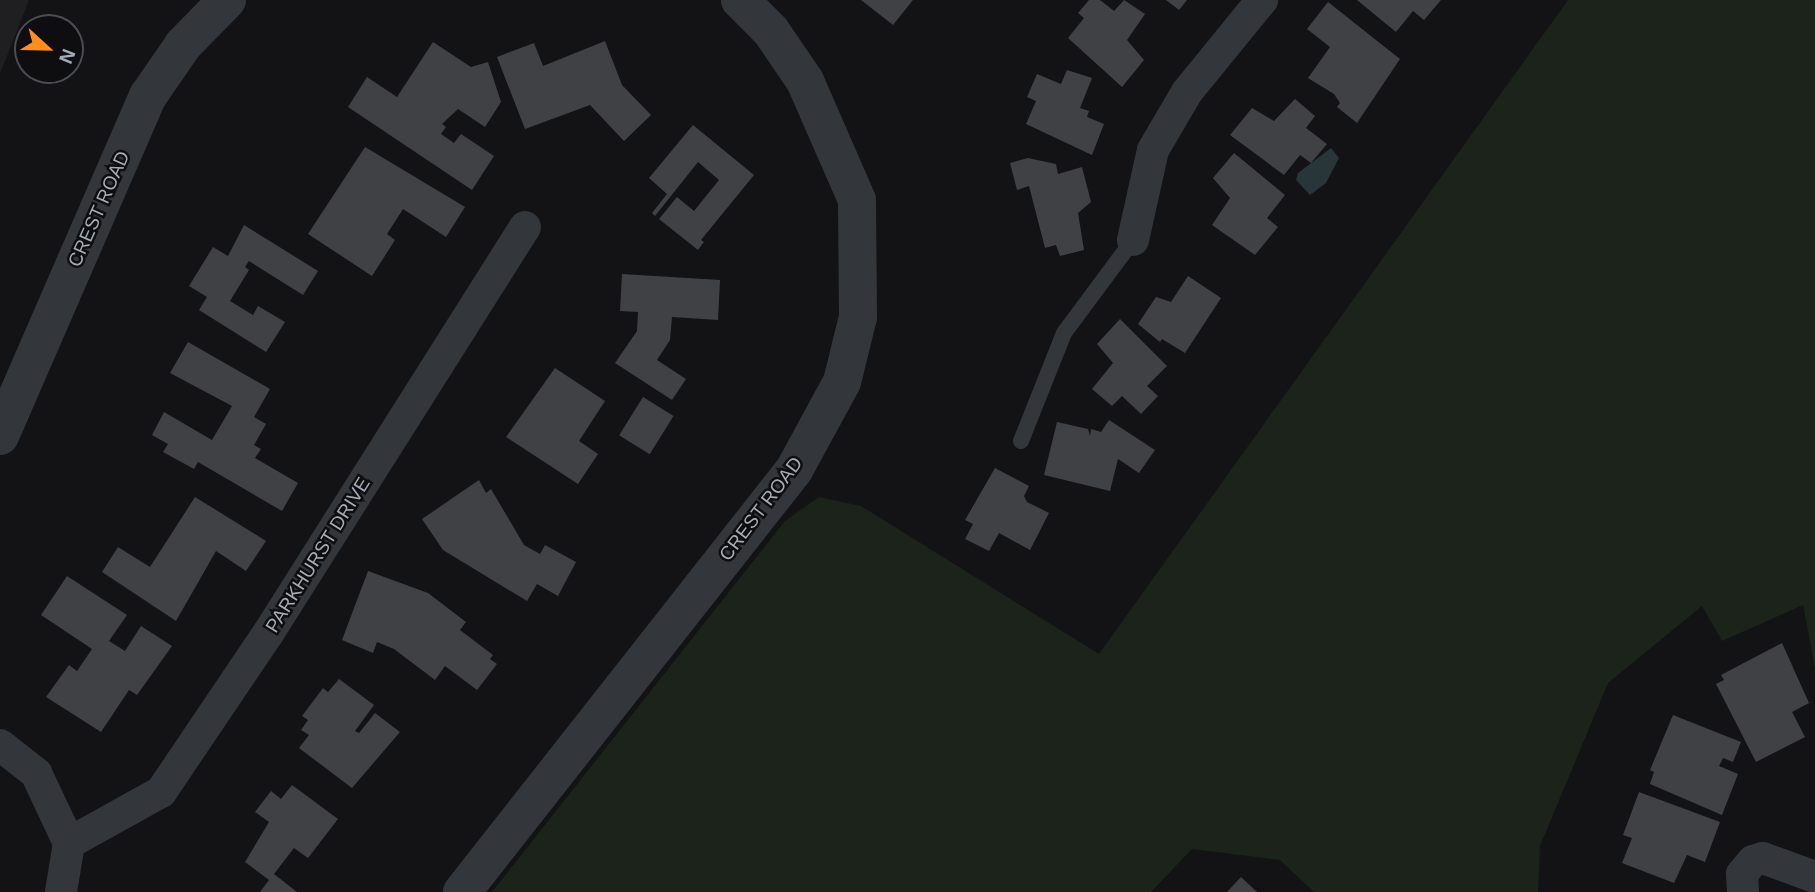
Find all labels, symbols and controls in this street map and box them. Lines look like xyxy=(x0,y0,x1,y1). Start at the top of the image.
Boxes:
north arrow xyxy=(14,14,84,84)
text: N xyxy=(55,46,79,67)
street label: CREST ROAD xyxy=(63,147,135,271)
street label: CREST ROAD xyxy=(714,452,808,566)
street label: PARKHURST DRIVE xyxy=(261,473,375,637)

